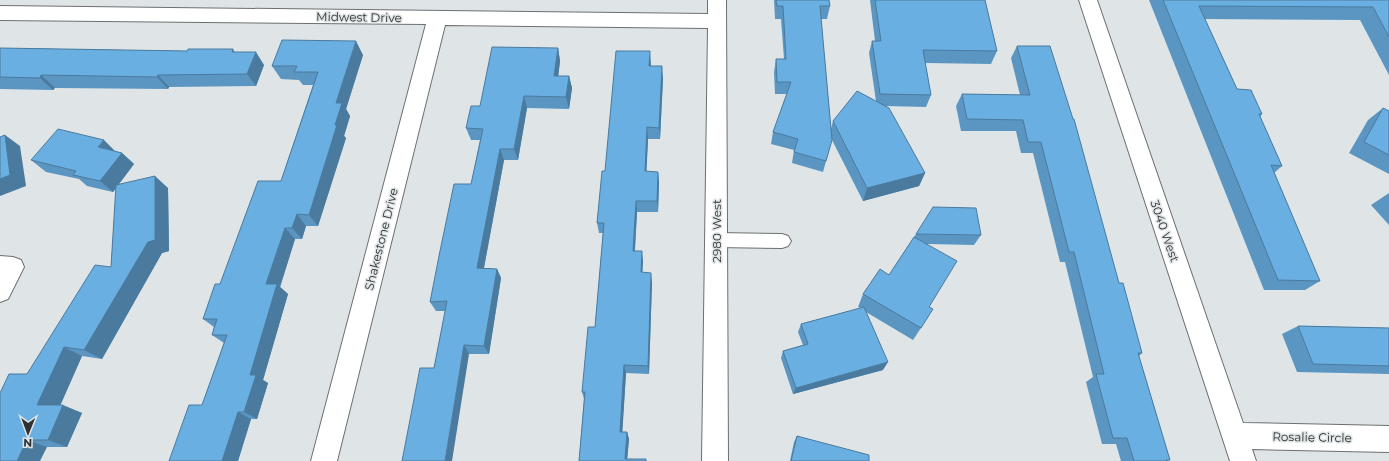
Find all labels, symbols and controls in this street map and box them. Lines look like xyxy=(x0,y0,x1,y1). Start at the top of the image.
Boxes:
street label: Midwest Drive xyxy=(316,9,402,25)
street label: Shakestone Drive xyxy=(361,186,401,292)
street label: 3040 West xyxy=(1147,198,1183,264)
street label: 2980 West xyxy=(709,199,724,263)
north arrow xyxy=(8,413,48,453)
street label: Rosalie Circle xyxy=(1272,429,1352,445)
text: N xyxy=(23,436,32,450)

